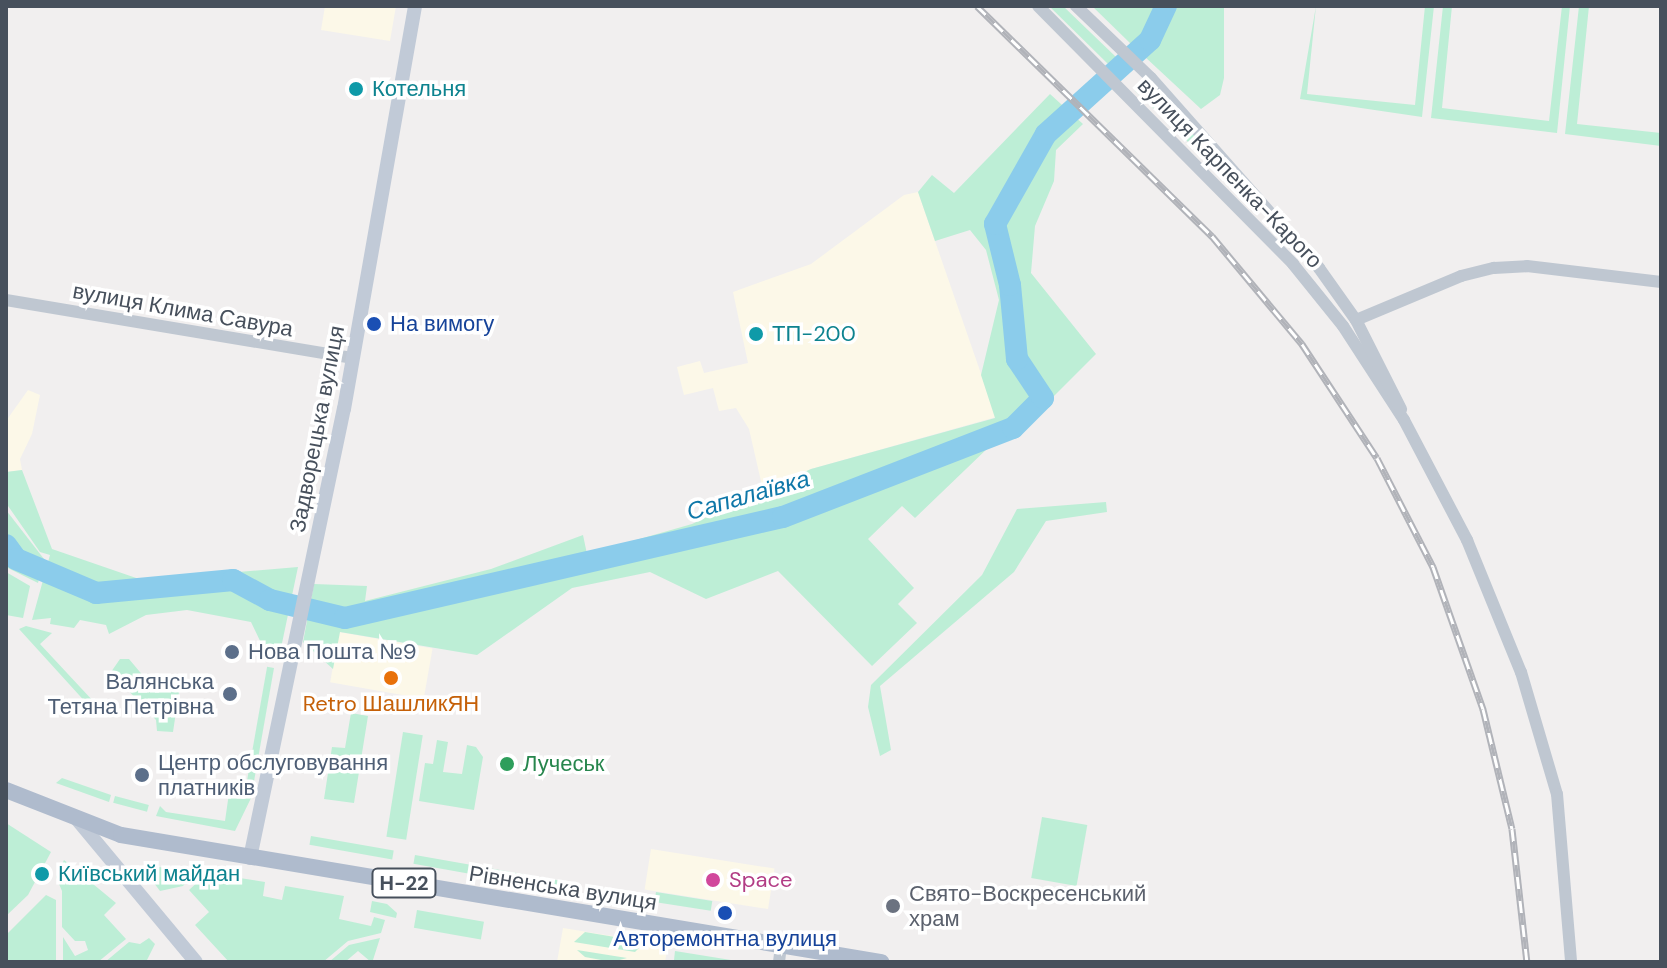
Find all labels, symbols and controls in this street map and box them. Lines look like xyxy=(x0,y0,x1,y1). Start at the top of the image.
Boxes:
street label: вулиця Карпенка-Карого xyxy=(1132,72,1328,274)
place label: Котельня xyxy=(372,76,466,102)
marker: Котельня xyxy=(347,80,365,98)
street label: вулиця Клима Савура xyxy=(71,278,295,342)
place label: На вимогу xyxy=(390,311,494,337)
marker: На вимогу xyxy=(365,315,383,333)
place label: ТП-200 xyxy=(772,321,856,347)
street label: Задворецька вулиця xyxy=(284,323,350,535)
marker: ТП-200 xyxy=(747,325,765,343)
water label: Сапалаївка xyxy=(683,464,813,526)
place label: Нова Пошта №9 xyxy=(248,639,417,665)
marker: Нова Пошта №9 xyxy=(223,643,241,661)
place label: Валянська Тетяна Петрівна xyxy=(47,668,214,720)
marker: Retro ШашликЯН xyxy=(382,669,400,687)
marker: Валянська Тетяна Петрівна xyxy=(221,685,239,703)
place label: Retro ШашликЯН xyxy=(303,691,479,717)
place label: Центр обслуговування платників xyxy=(158,749,388,800)
place label: Лучеськ xyxy=(523,751,604,777)
marker: Лучеськ xyxy=(498,755,516,773)
marker: Центр обслуговування платників xyxy=(133,766,151,784)
street label: Рівненська вулиця xyxy=(467,860,659,916)
place label: Київський майдан xyxy=(58,861,240,887)
marker: Київський майдан xyxy=(33,865,51,883)
road number: Н-22 xyxy=(370,867,438,899)
place label: Space xyxy=(729,867,793,893)
marker: Space xyxy=(704,871,722,889)
place label: Свято-Воскресенський храм xyxy=(909,880,1146,932)
marker: Свято-Воскресенський храм xyxy=(884,897,902,915)
marker: Авторемонтна вулиця xyxy=(716,904,734,922)
place label: Авторемонтна вулиця xyxy=(613,926,837,952)

